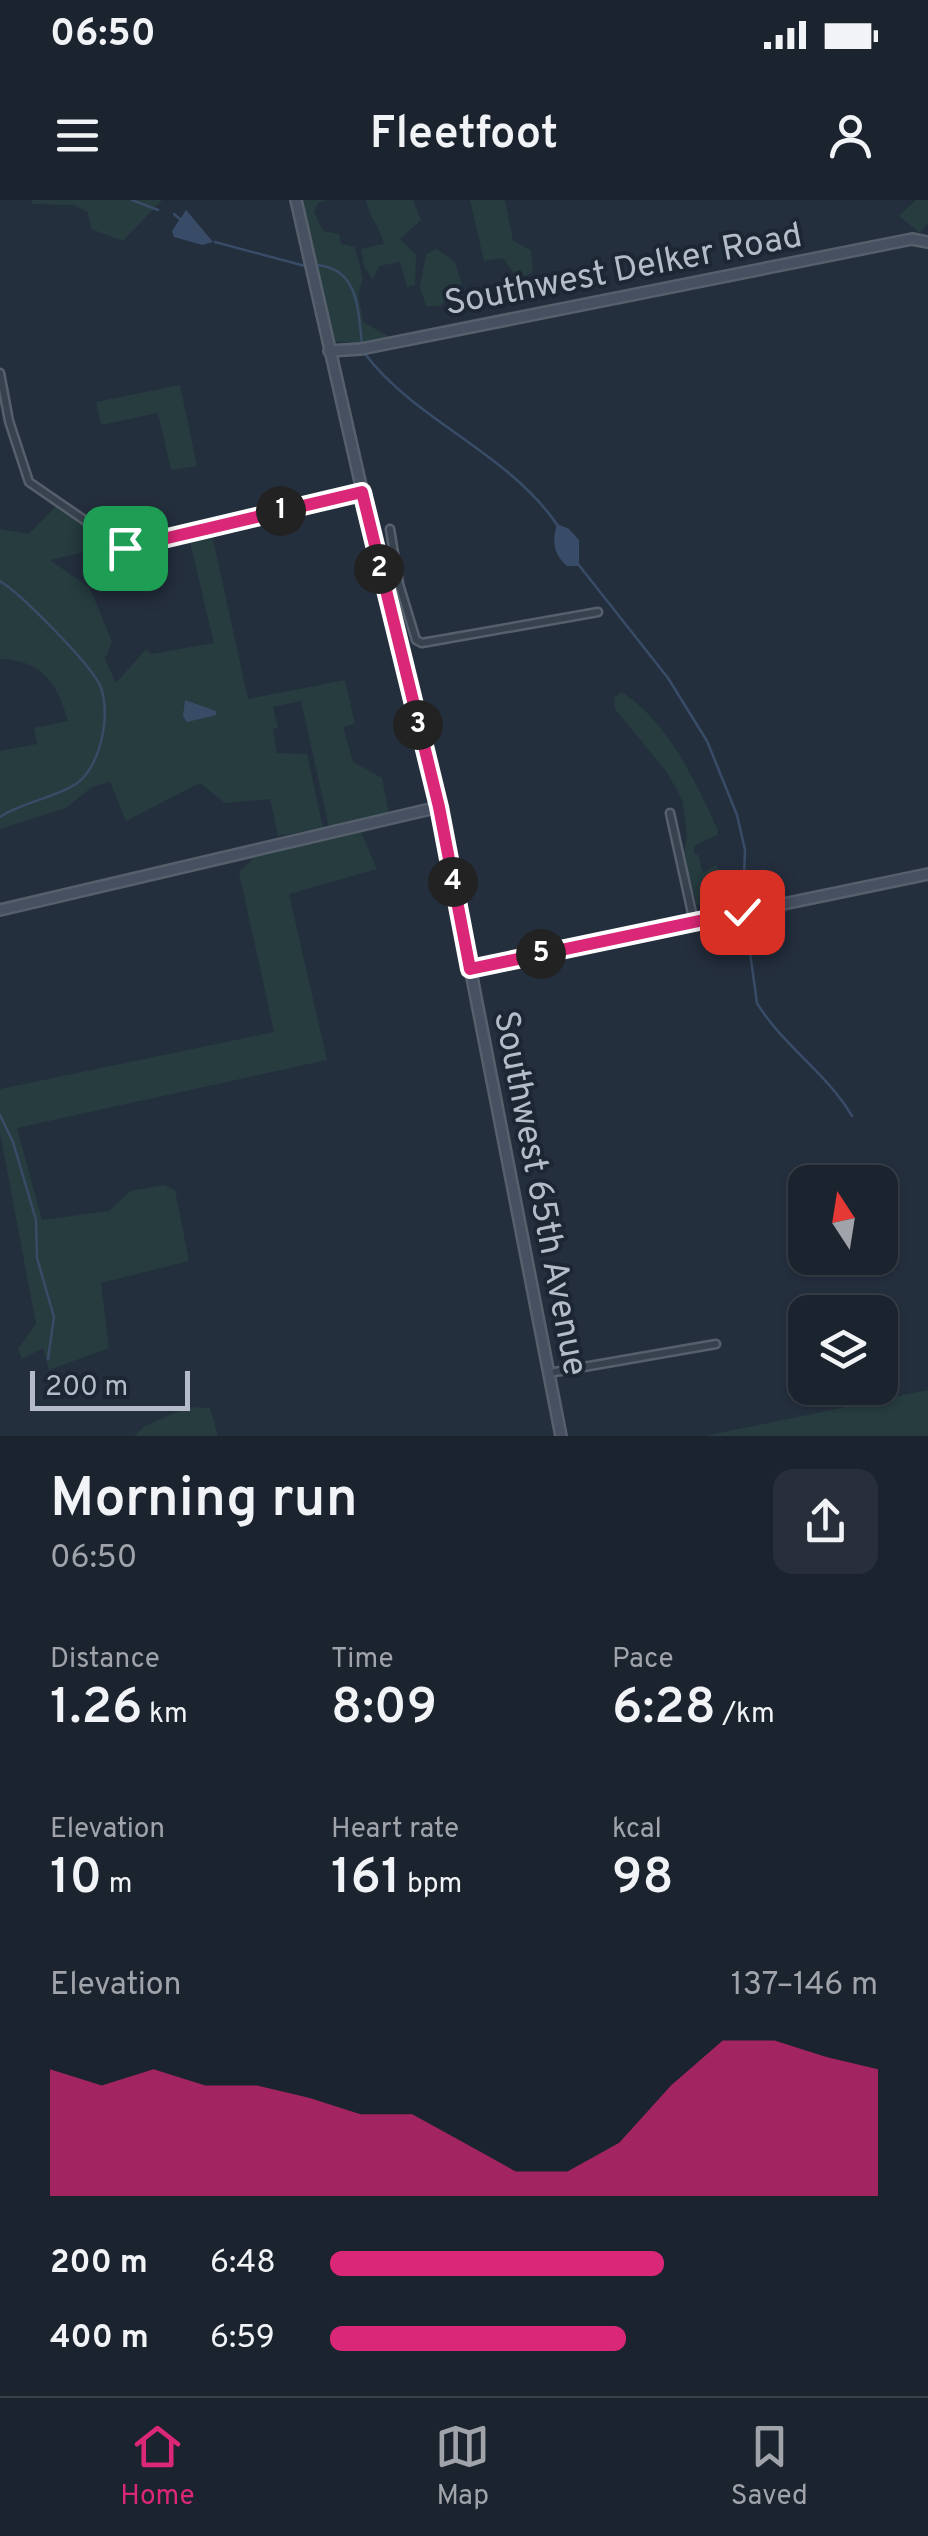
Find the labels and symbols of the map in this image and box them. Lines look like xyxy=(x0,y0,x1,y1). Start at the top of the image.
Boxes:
street label: Southwest Delker Road xyxy=(441,215,806,327)
pin: 1 xyxy=(256,486,306,536)
pin xyxy=(83,506,168,591)
pin: 2 xyxy=(354,544,404,594)
pin: 3 xyxy=(393,700,443,750)
pin: 4 xyxy=(428,857,478,907)
pin xyxy=(700,870,785,955)
pin: 5 xyxy=(516,929,566,979)
street label: Southwest 65th Avenue xyxy=(482,1007,596,1380)
north arrow xyxy=(788,1165,898,1275)
scale bar xyxy=(30,1366,190,1410)

